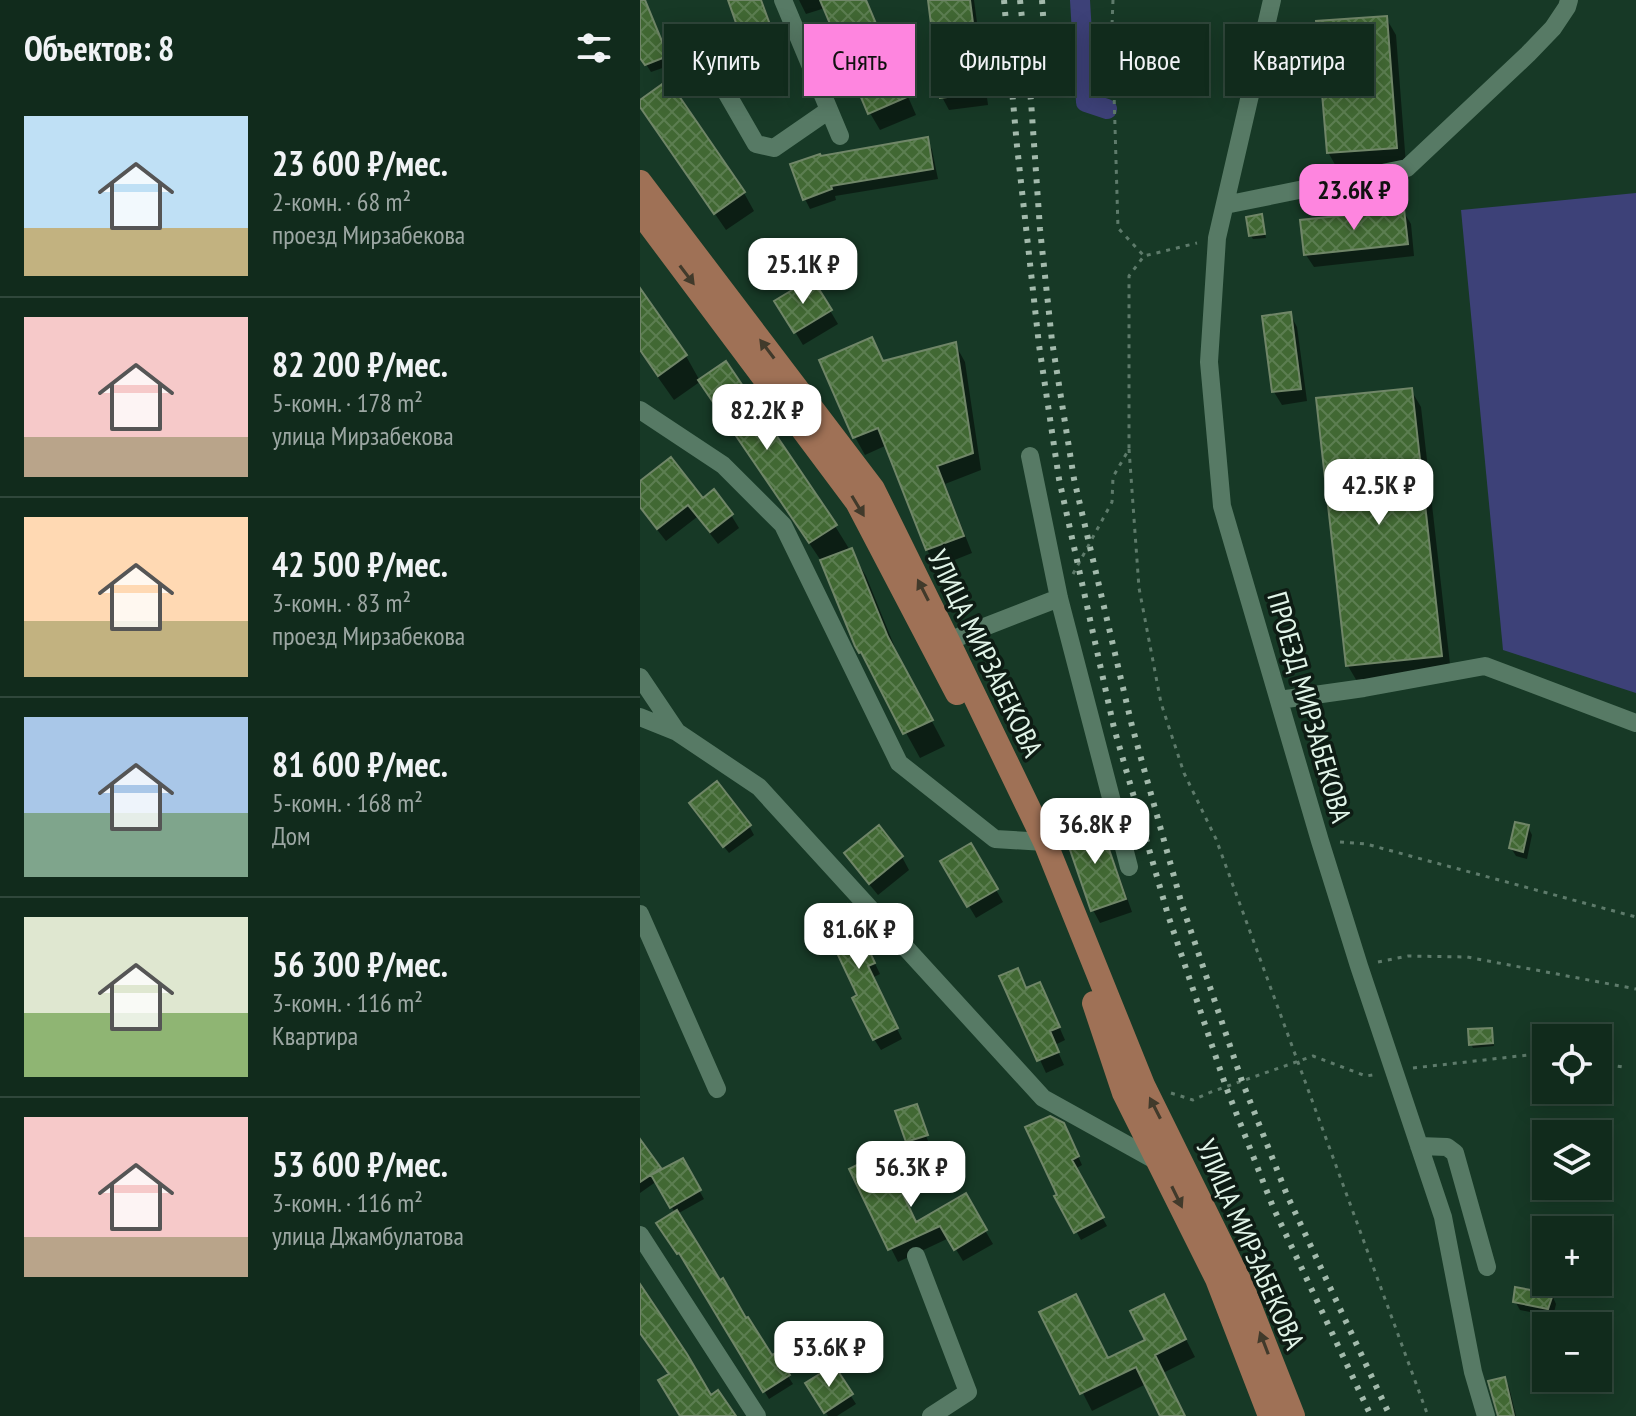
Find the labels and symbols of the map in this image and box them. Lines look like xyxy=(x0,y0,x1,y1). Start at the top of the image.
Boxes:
pin: 23.6K ₽ xyxy=(1280,164,1428,232)
pin: 25.1K ₽ xyxy=(729,238,877,306)
one-way arrow xyxy=(678,264,694,285)
one-way arrow xyxy=(759,339,775,359)
pin: 82.2K ₽ xyxy=(693,384,841,452)
pin: 42.5K ₽ xyxy=(1305,459,1453,527)
one-way arrow xyxy=(851,495,865,517)
street label: УЛИЦА МИРЗАБЕКОВА xyxy=(920,543,1052,763)
one-way arrow xyxy=(916,578,930,601)
street label: ПРОЕЗД МИРЗАБЕКОВА xyxy=(1259,587,1361,827)
pin: 36.8K ₽ xyxy=(1021,798,1169,866)
pin: 81.6K ₽ xyxy=(785,903,933,971)
one-way arrow xyxy=(1148,1096,1161,1119)
street label: УЛИЦА МИРЗАБЕКОВА xyxy=(1188,1133,1314,1355)
pin: 56.3K ₽ xyxy=(837,1141,985,1209)
one-way arrow xyxy=(1170,1186,1184,1209)
pin: 53.6K ₽ xyxy=(755,1321,903,1389)
one-way arrow xyxy=(1257,1331,1270,1355)

